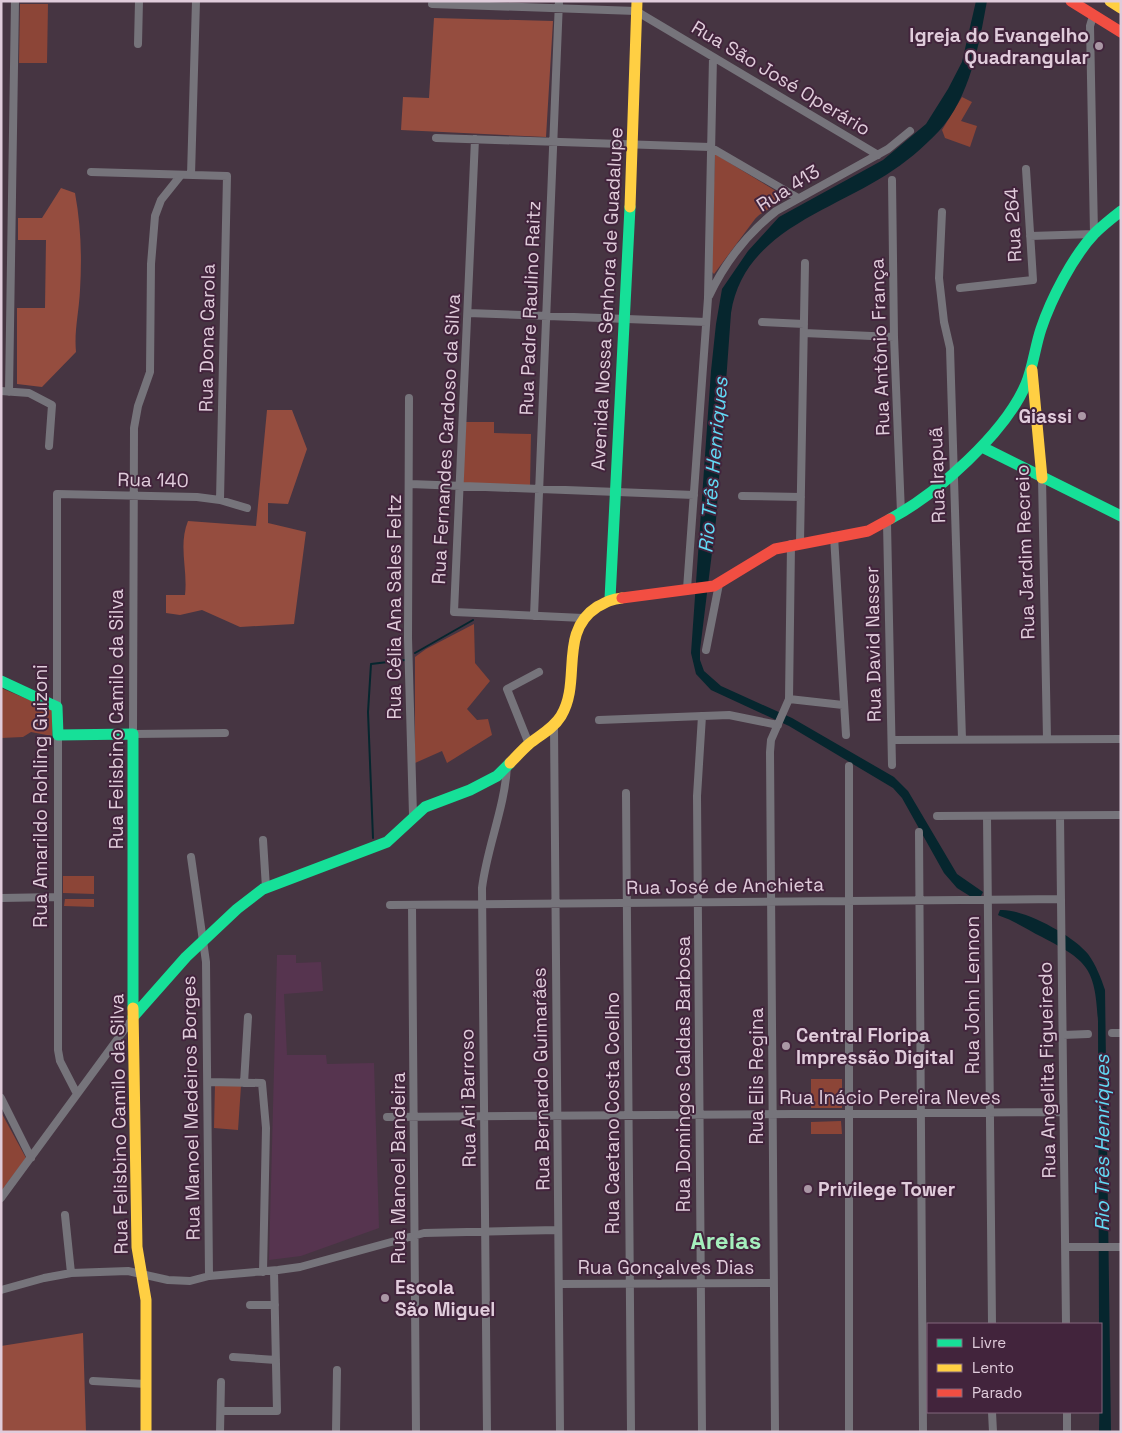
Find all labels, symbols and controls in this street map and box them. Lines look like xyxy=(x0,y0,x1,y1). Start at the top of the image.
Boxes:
street label: Rua São José Operário xyxy=(687,15,875,141)
place label: Igreja do Evangelho Quadrangular xyxy=(909,23,1089,70)
marker: Igreja do Evangelho Quadrangular xyxy=(1093,40,1105,52)
street label: Avenida Nossa Senhora de Guadalupe xyxy=(586,127,628,471)
street label: Rua 413 xyxy=(752,159,824,217)
street label: Rua 264 xyxy=(999,187,1027,263)
street label: Rua Padre Raulino Raitz xyxy=(514,200,546,416)
street label: Rua Antônio França xyxy=(864,258,896,436)
street label: Rua Dona Carola xyxy=(193,263,221,412)
street label: Rua Fernandes Cardoso da Silva xyxy=(426,293,466,585)
water label: Rio Três Henriques xyxy=(692,374,734,554)
place label: Giassi xyxy=(1018,404,1072,429)
marker: Giassi xyxy=(1076,410,1088,422)
street label: Rua Irapuã xyxy=(923,426,951,524)
street label: Rua Jardim Recreio xyxy=(1009,464,1041,640)
street label: Rua 140 xyxy=(117,467,189,493)
street label: Rua Célia Ana Sales Feltz xyxy=(382,494,407,720)
street label: Rua David Nasser xyxy=(859,566,887,722)
street label: Rua Felisbino Camilo da Silva xyxy=(104,589,129,849)
street label: Rua Amarildo Rohling Guizoni xyxy=(28,664,53,928)
street label: Rua José de Anchieta xyxy=(626,872,824,900)
street label: Rua John Lennon xyxy=(960,916,985,1074)
street label: Rua Domingos Caldas Barbosa xyxy=(671,936,696,1212)
street label: Rua Angelita Figueiredo xyxy=(1033,961,1061,1179)
street label: Rua Bernardo Guimarães xyxy=(527,967,555,1191)
street label: Rua Manoel Medeiros Borges xyxy=(176,975,206,1241)
street label: Rua Caetano Costa Coelho xyxy=(600,992,625,1234)
street label: Rua Felisbino Camilo da Silva xyxy=(104,993,134,1254)
street label: Rua Elis Regina xyxy=(744,1007,769,1145)
place label: Central Floripa Impressão Digital xyxy=(796,1023,954,1070)
street label: Rua Ari Barroso xyxy=(454,1028,482,1168)
marker: Central Floripa Impressão Digital xyxy=(780,1040,792,1052)
water label: Rio Três Henriques xyxy=(1089,1053,1115,1231)
street label: Rua Manoel Bandeira xyxy=(386,1072,411,1264)
street label: Rua Inácio Pereira Neves xyxy=(779,1085,1001,1110)
place label: Privilege Tower xyxy=(818,1177,955,1202)
marker: Privilege Tower xyxy=(802,1183,814,1195)
district label: Areias xyxy=(691,1225,761,1256)
street label: Rua Gonçalves Dias xyxy=(578,1255,754,1280)
place label: Escola São Miguel xyxy=(395,1275,495,1322)
marker: Escola São Miguel xyxy=(379,1292,391,1304)
legend xyxy=(927,1323,1102,1413)
text: Livre xyxy=(972,1333,1006,1352)
text: Lento xyxy=(972,1358,1014,1377)
text: Parado xyxy=(972,1383,1022,1402)

